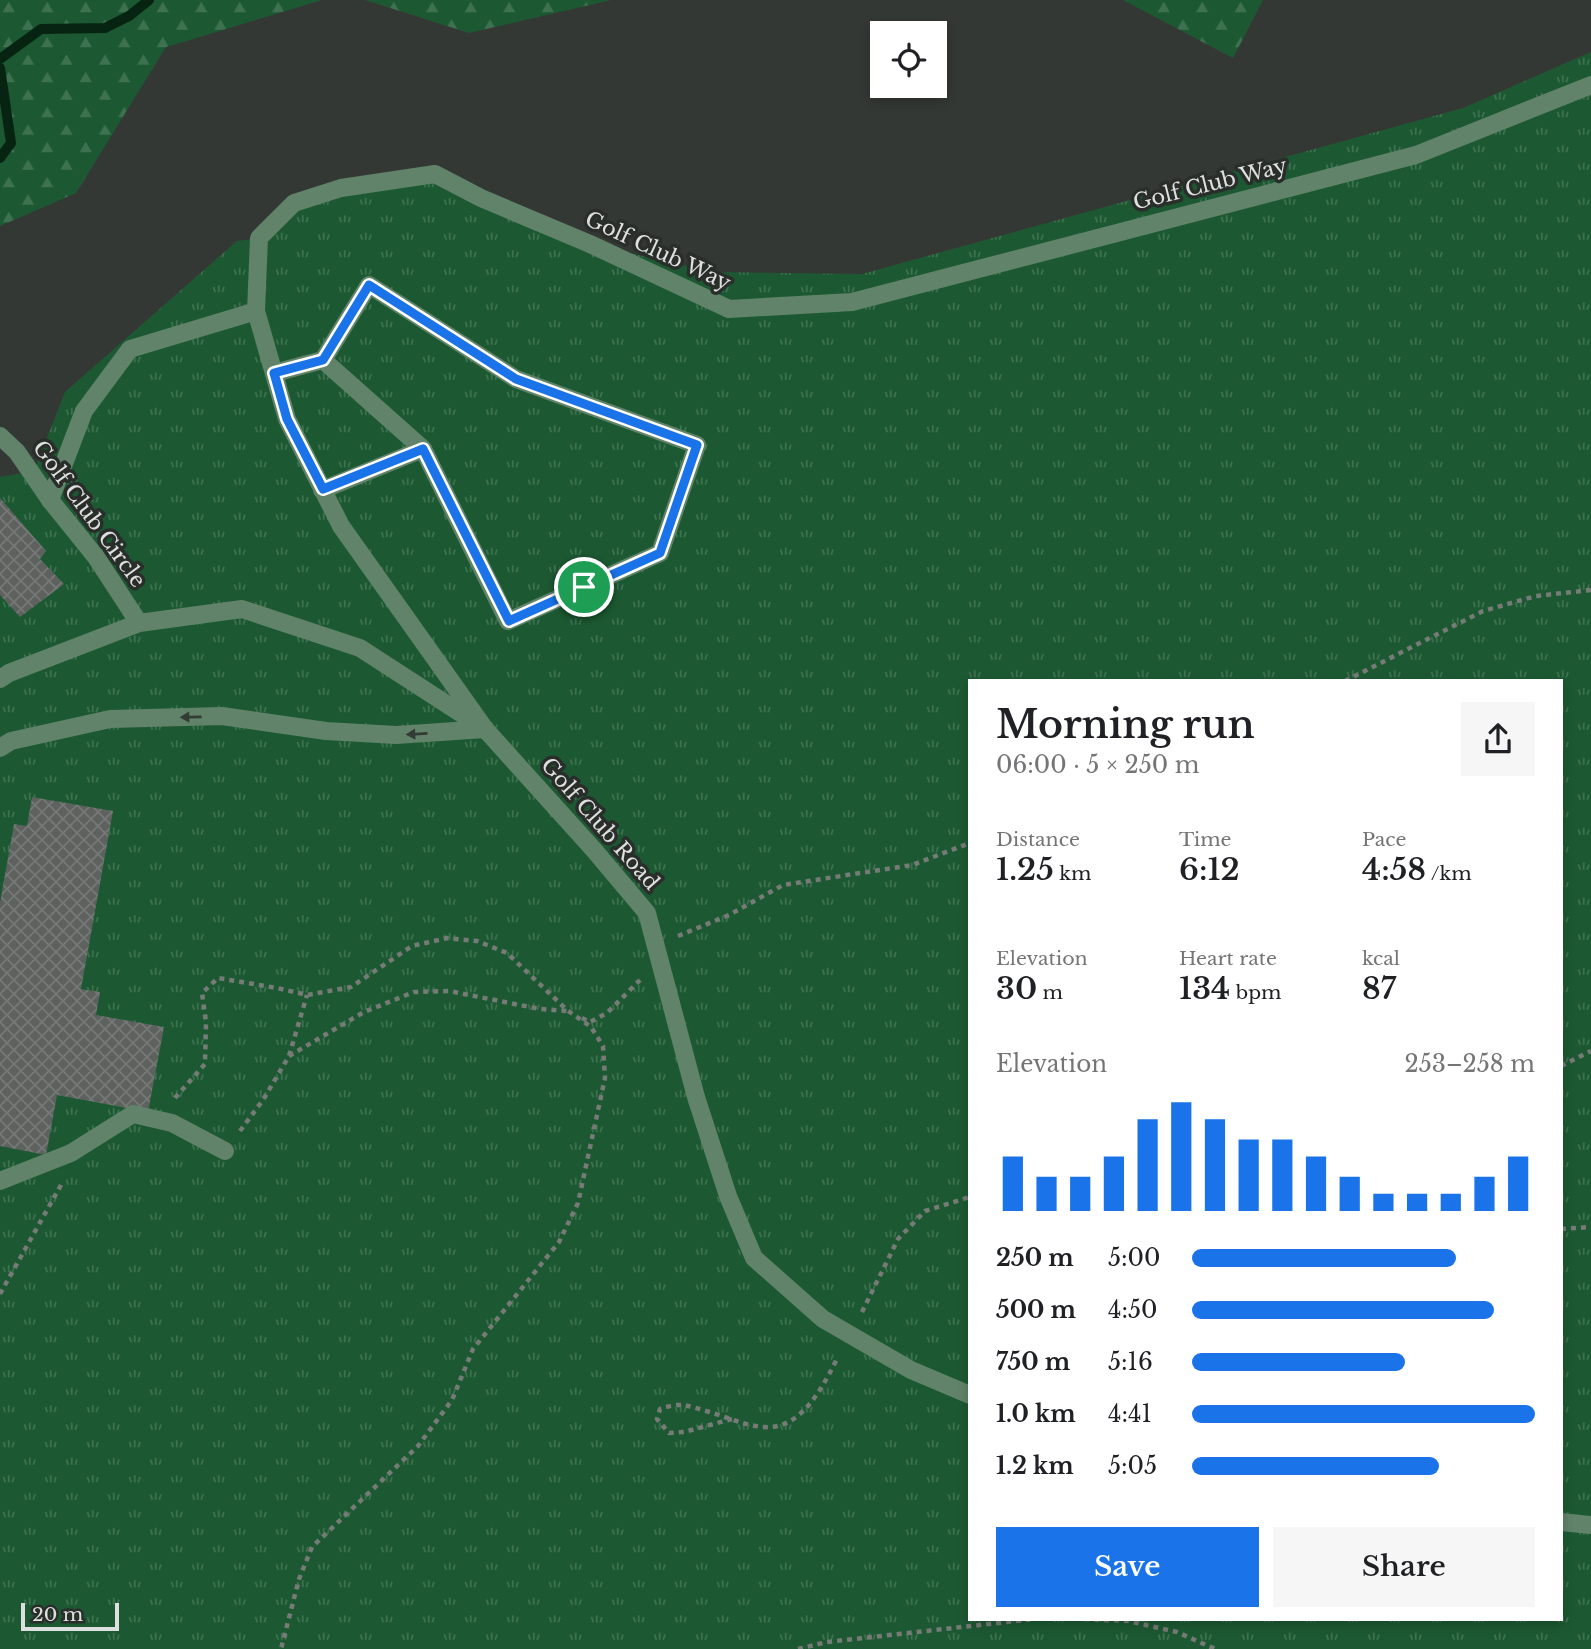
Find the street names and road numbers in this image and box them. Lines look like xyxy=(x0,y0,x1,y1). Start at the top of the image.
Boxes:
street label: Golf Club Way xyxy=(1130,152,1290,216)
street label: Golf Club Way xyxy=(581,206,735,296)
street label: Golf Club Circle xyxy=(27,436,151,592)
street label: Golf Club Road xyxy=(535,752,665,896)

